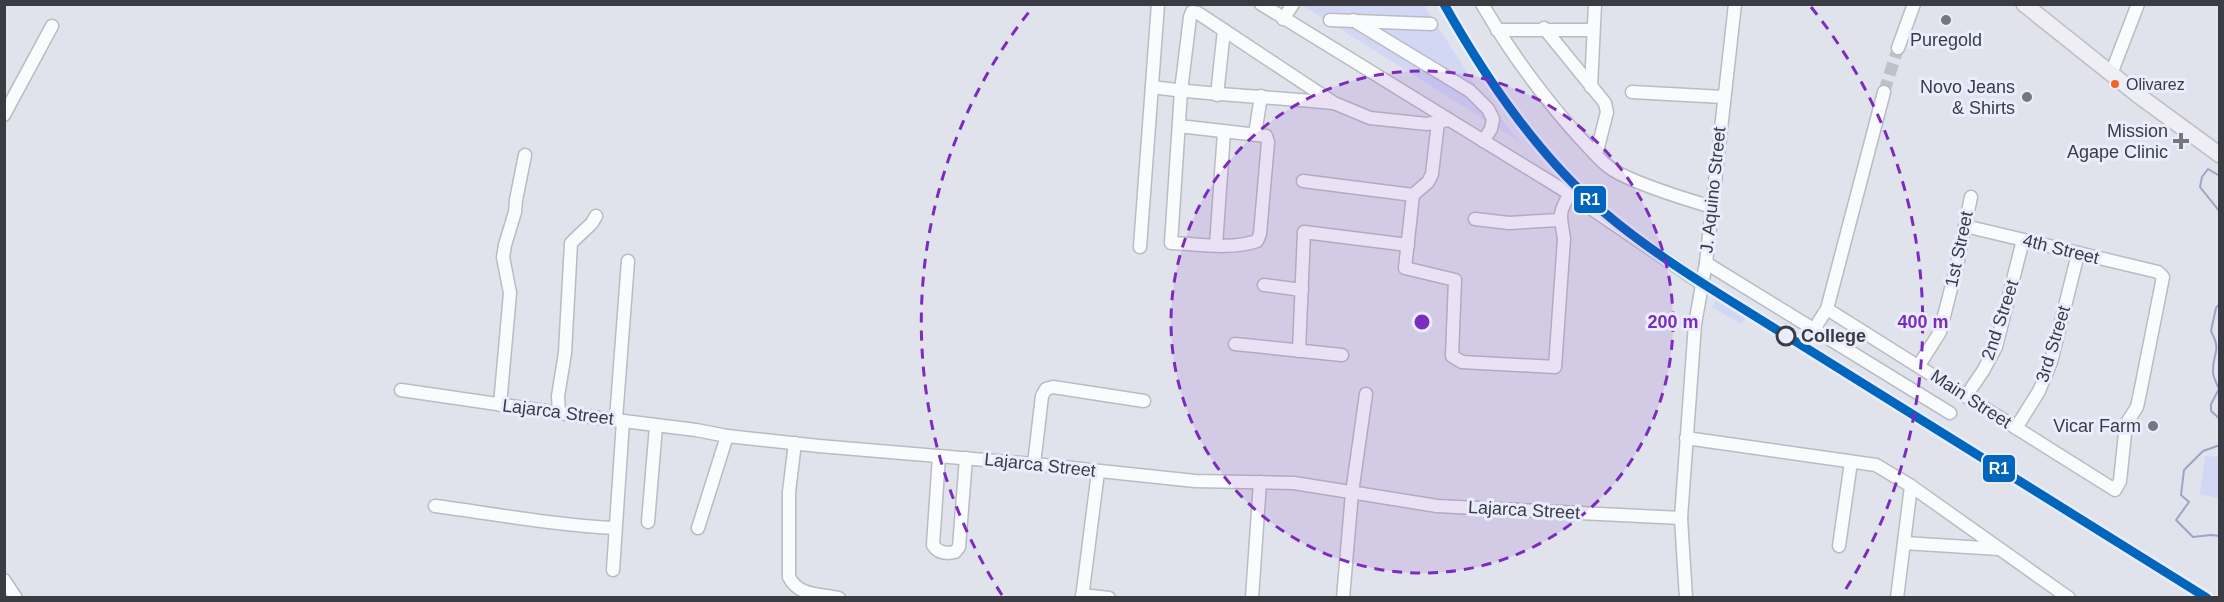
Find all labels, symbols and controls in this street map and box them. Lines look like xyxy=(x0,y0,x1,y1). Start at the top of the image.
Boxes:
marker: Puregold xyxy=(1939,13,1953,27)
place label: Puregold xyxy=(1910,30,1982,50)
place label: Olivarez xyxy=(2126,76,2185,93)
place label: Novo Jeans & Shirts xyxy=(1920,77,2015,118)
marker: Olivarez xyxy=(2109,78,2121,90)
marker: Novo Jeans & Shirts xyxy=(2020,90,2034,104)
place label: Mission Agape Clinic xyxy=(2067,121,2168,162)
street label: J. Aquino Street xyxy=(1696,126,1730,254)
marker: Mission Agape Clinic xyxy=(2172,132,2190,150)
line badge: R1 xyxy=(1573,185,1607,214)
text: R1 xyxy=(1580,191,1600,208)
street label: 1st Street xyxy=(1941,209,1977,289)
street label: 4th Street xyxy=(2021,230,2101,268)
street label: 2nd Street xyxy=(1978,277,2022,363)
street label: 3rd Street xyxy=(2032,303,2074,385)
centre of rings xyxy=(1412,312,1432,332)
text: 200 m xyxy=(1647,312,1699,332)
text: 400 m xyxy=(1897,312,1949,332)
marker: College xyxy=(1776,326,1796,346)
place label: College xyxy=(1801,326,1866,346)
street label: Main Street xyxy=(1927,366,2015,432)
street label: Lajarca Street xyxy=(501,395,615,429)
place label: Vicar Farm xyxy=(2053,416,2141,436)
marker: Vicar Farm xyxy=(2146,419,2160,433)
street label: Lajarca Street xyxy=(983,449,1097,481)
line badge: R1 xyxy=(1982,454,2016,483)
text: R1 xyxy=(1989,460,2009,477)
street label: Lajarca Street xyxy=(1468,497,1580,523)

